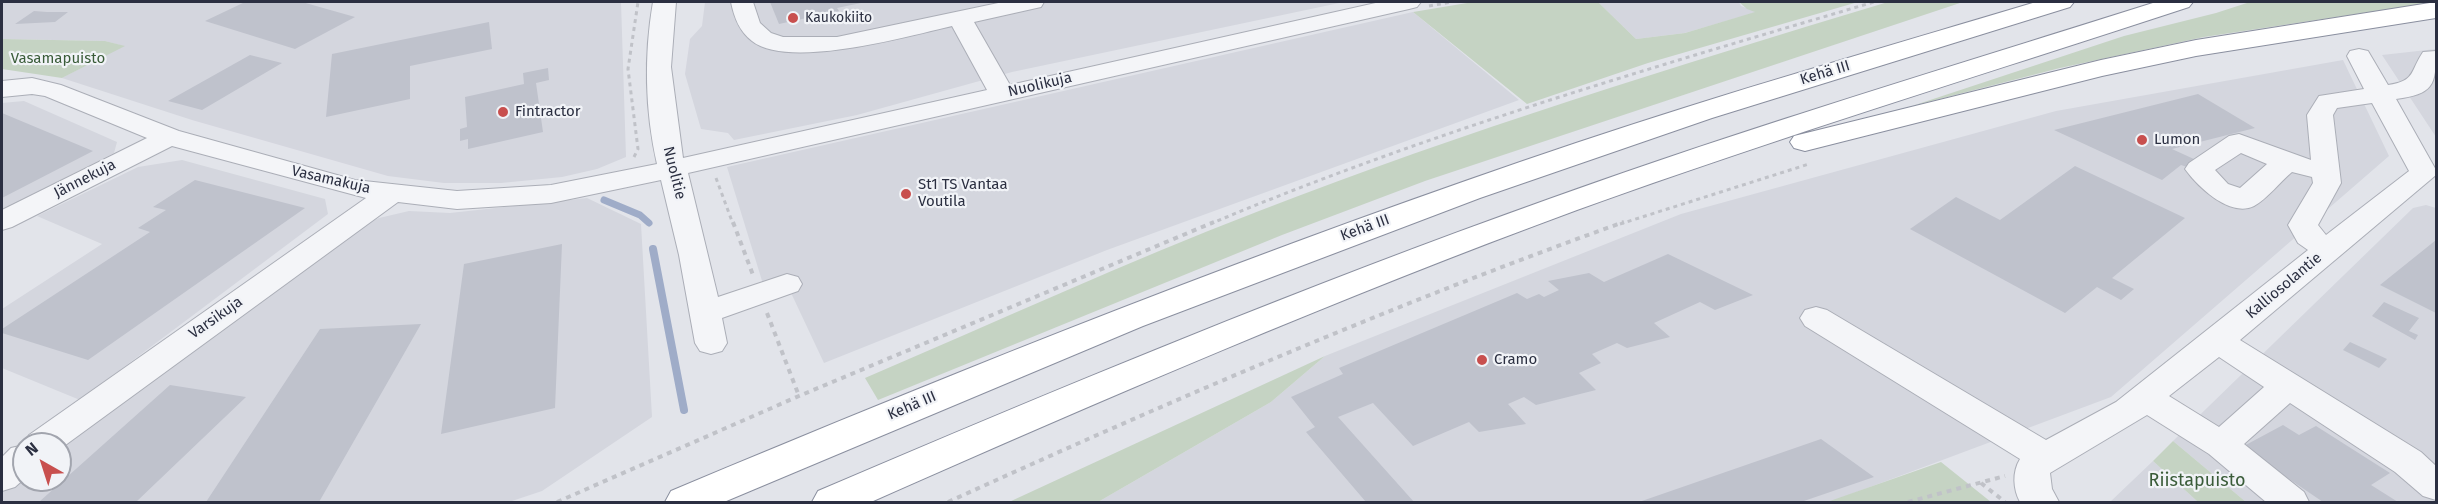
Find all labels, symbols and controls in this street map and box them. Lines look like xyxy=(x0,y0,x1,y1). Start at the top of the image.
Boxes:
place label: Kaukokiito xyxy=(805,10,872,26)
marker: Kaukokiito xyxy=(786,11,800,25)
park label: Vasamapuisto xyxy=(11,50,105,68)
street label: Kehä III xyxy=(1798,57,1852,89)
street label: Nuolikuja xyxy=(1006,69,1074,101)
place label: Fintractor xyxy=(515,103,581,121)
marker: Fintractor xyxy=(496,105,510,119)
place label: Lumon xyxy=(2154,131,2200,149)
marker: Lumon xyxy=(2135,133,2149,147)
street label: Nuolitie xyxy=(659,145,689,201)
street label: Jännekuja xyxy=(51,156,119,202)
street label: Vasamakuja xyxy=(290,162,372,198)
place label: St1 TS Vantaa Voutila xyxy=(918,176,1008,211)
marker: St1 TS Vantaa Voutila xyxy=(899,187,913,201)
street label: Kehä III xyxy=(1338,211,1392,245)
street label: Kalliosolantie xyxy=(2242,249,2326,323)
street label: Varsikuja xyxy=(186,293,246,343)
place label: Cramo xyxy=(1494,351,1537,369)
marker: Cramo xyxy=(1475,353,1489,367)
street label: Kehä III xyxy=(885,388,939,424)
north arrow xyxy=(12,432,72,492)
text: N xyxy=(22,438,42,460)
park label: Riistapuisto xyxy=(2148,470,2246,492)

